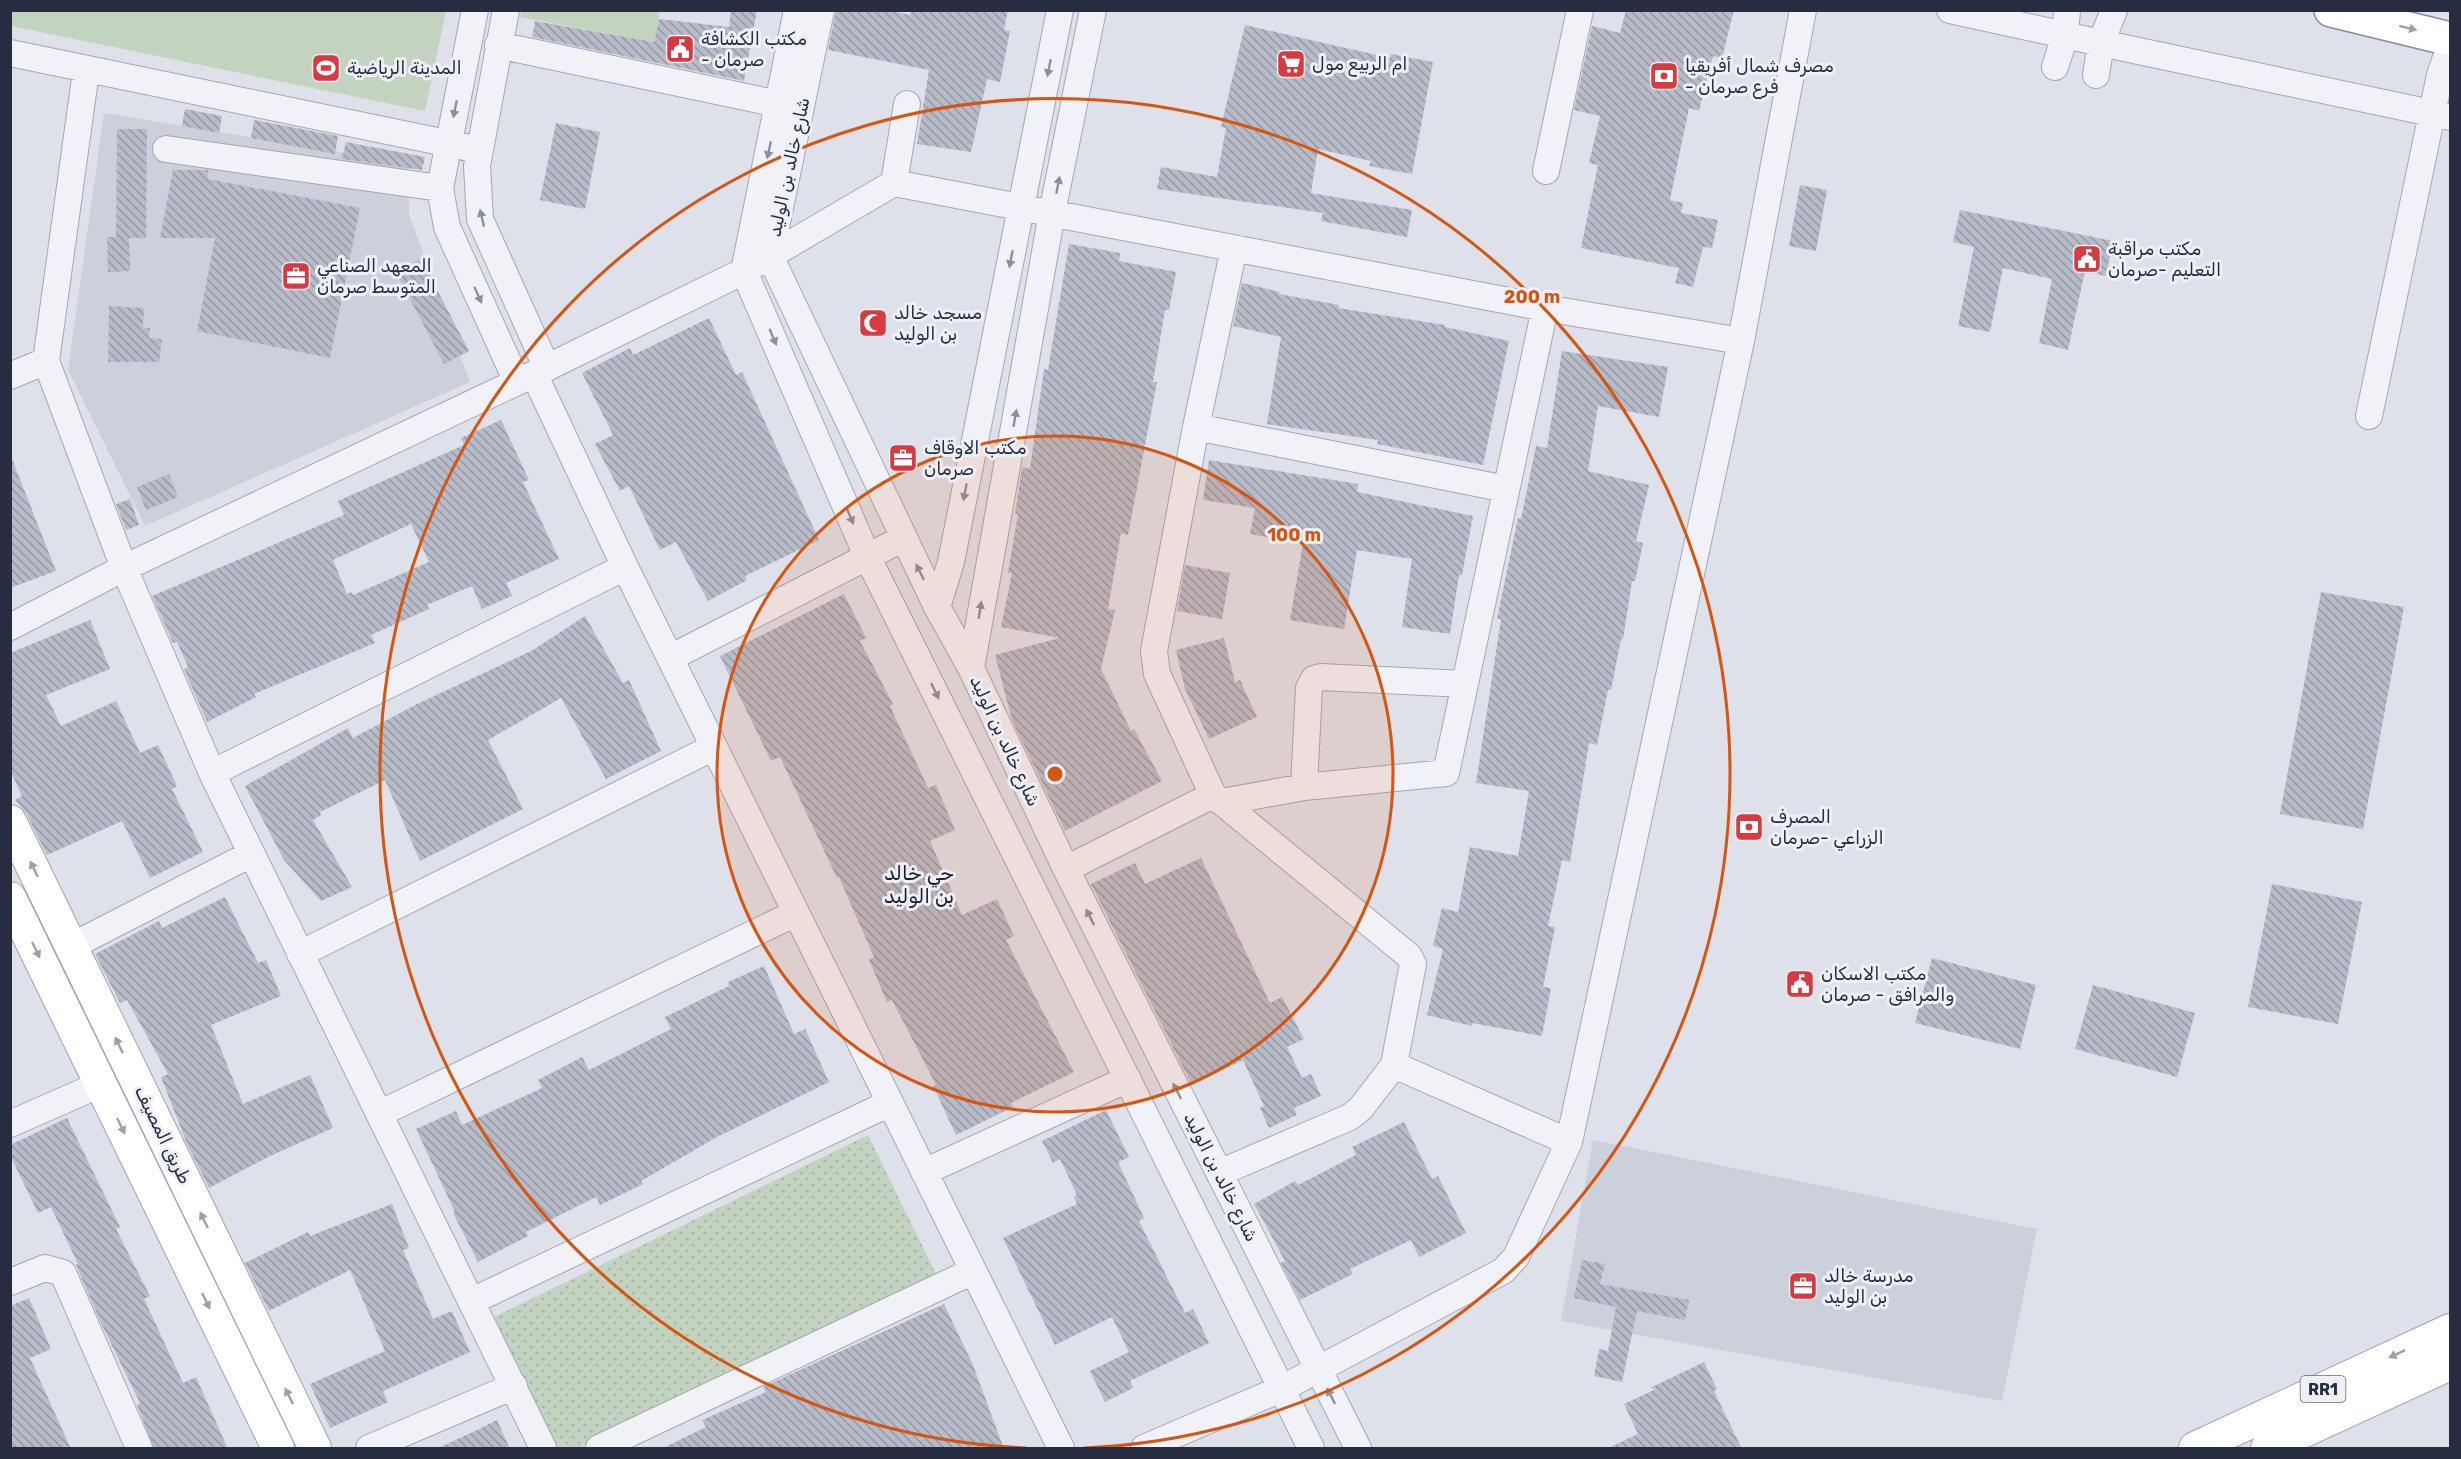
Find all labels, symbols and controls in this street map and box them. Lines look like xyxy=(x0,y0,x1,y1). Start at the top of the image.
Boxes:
one-way arrow xyxy=(2399,24,2417,34)
place label: مكتب الكشافة - صرمان xyxy=(701,28,807,71)
public building icon: مكتب الكشافة - صرمان xyxy=(664,33,696,65)
supermarket icon: ام الربيع مول xyxy=(1275,48,1307,80)
sports icon: المدينة الرياضية xyxy=(310,52,342,84)
place label: ام الربيع مول xyxy=(1312,53,1407,77)
place label: مصرف شمال أفريقيا - فرع صرمان xyxy=(1685,55,1834,99)
place label: المدينة الرياضية xyxy=(347,57,462,79)
one-way arrow xyxy=(1044,59,1053,78)
bank icon: مصرف شمال أفريقيا - فرع صرمان xyxy=(1648,60,1680,92)
street label: شارع خالد بن الوليد xyxy=(763,95,815,239)
one-way arrow xyxy=(449,100,459,118)
one-way arrow xyxy=(764,141,773,160)
one-way arrow xyxy=(1054,176,1063,195)
one-way arrow xyxy=(476,209,486,227)
place label: مكتب مراقبة التعليم -صرمان xyxy=(2108,238,2221,282)
public building icon: مكتب مراقبة التعليم -صرمان xyxy=(2071,243,2103,275)
one-way arrow xyxy=(1006,250,1015,269)
place label: المعهد الصناعي المتوسط صرمان xyxy=(317,255,436,298)
office icon: المعهد الصناعي المتوسط صرمان xyxy=(280,260,312,292)
text: 200 m xyxy=(1504,286,1560,308)
one-way arrow xyxy=(473,287,482,304)
place label: مسجد خالد بن الوليد xyxy=(894,302,982,345)
mosque icon: مسجد خالد بن الوليد xyxy=(857,307,889,339)
one-way arrow xyxy=(769,328,778,346)
one-way arrow xyxy=(1010,409,1019,428)
place label: مكتب الاوقاف صرمان xyxy=(924,437,1027,480)
office icon: مكتب الاوقاف صرمان xyxy=(887,442,919,474)
one-way arrow xyxy=(960,482,969,501)
one-way arrow xyxy=(846,507,855,525)
text: 100 m xyxy=(1267,524,1321,546)
one-way arrow xyxy=(916,564,925,581)
one-way arrow xyxy=(976,601,985,620)
street label: شارع خالد بن الوليد xyxy=(964,672,1045,810)
one-way arrow xyxy=(930,683,940,700)
centre of rings xyxy=(1045,764,1065,784)
place label: المصرف الزراعي -صرمان xyxy=(1770,806,1884,851)
bank icon: المصرف الزراعي -صرمان xyxy=(1733,811,1765,843)
one-way arrow xyxy=(30,861,39,878)
district label: حي خالد بن الوليد xyxy=(884,861,954,908)
one-way arrow xyxy=(1085,908,1094,925)
one-way arrow xyxy=(32,942,41,959)
place label: مكتب الاسكان والمرافق - صرمان xyxy=(1821,963,1954,1006)
public building icon: مكتب الاسكان والمرافق - صرمان xyxy=(1784,968,1816,1000)
one-way arrow xyxy=(115,1036,124,1053)
street label: طريق المصيف xyxy=(130,1082,196,1188)
one-way arrow xyxy=(1173,1082,1182,1099)
street label: شارع خالد بن الوليد xyxy=(1178,1109,1263,1246)
one-way arrow xyxy=(116,1117,125,1134)
one-way arrow xyxy=(200,1212,209,1229)
place label: مدرسة خالد بن الوليد xyxy=(1824,1265,1914,1308)
office icon: مدرسة خالد بن الوليد xyxy=(1787,1270,1819,1302)
one-way arrow xyxy=(202,1293,211,1310)
one-way arrow xyxy=(2389,1350,2406,1359)
road number: RR1 xyxy=(2300,1376,2346,1402)
one-way arrow xyxy=(285,1387,294,1404)
one-way arrow xyxy=(1327,1388,1336,1405)

